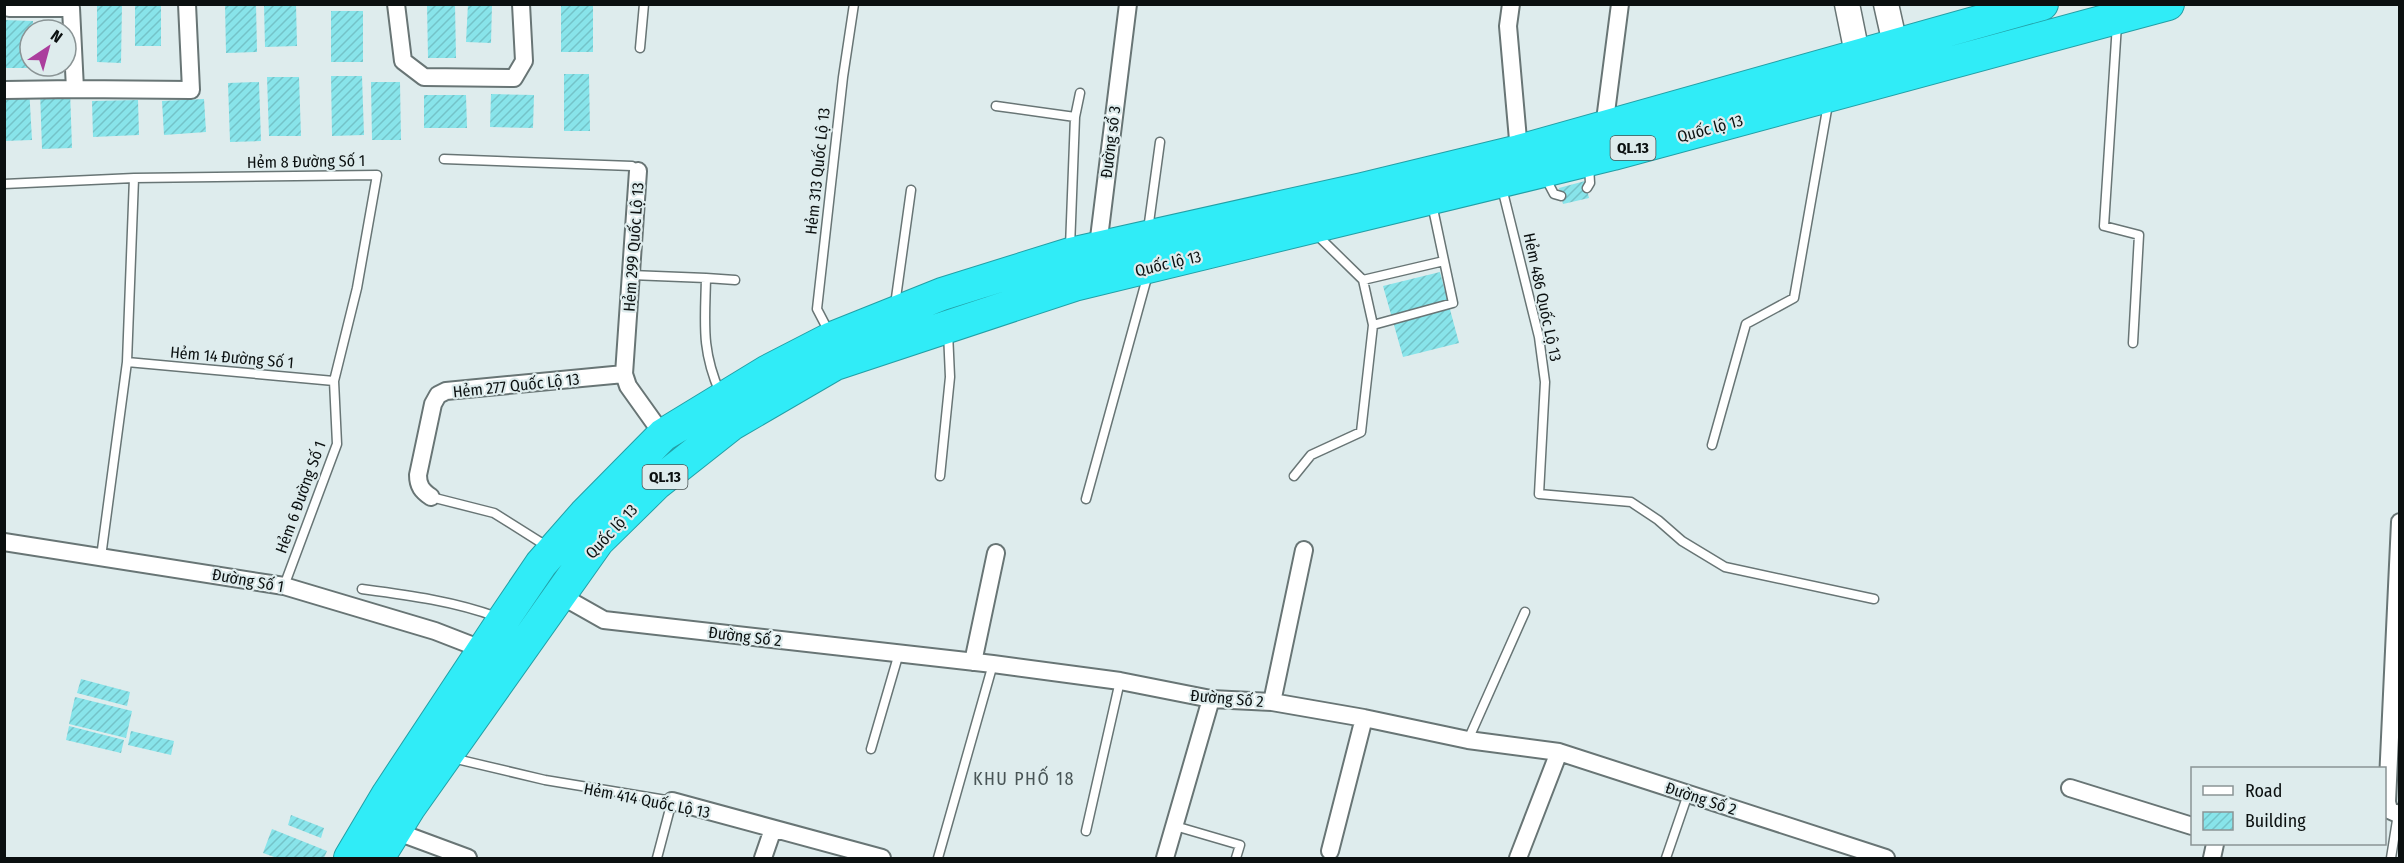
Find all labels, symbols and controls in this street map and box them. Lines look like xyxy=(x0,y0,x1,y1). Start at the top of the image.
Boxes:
north arrow xyxy=(18,18,78,78)
text: N xyxy=(47,26,66,47)
street label: Đường sổ 3 xyxy=(1096,105,1124,179)
street label: Hẻm 313 Quốc Lộ 13 xyxy=(800,107,834,235)
street label: Quốc lộ 13 xyxy=(1675,110,1745,146)
road number: QL.13 xyxy=(1610,136,1656,160)
street label: Hẻm 8 Đường Số 1 xyxy=(247,150,365,172)
street label: Hẻm 299 Quốc Lộ 13 xyxy=(618,182,648,312)
street label: Hẻm 486 Quốc Lộ 13 xyxy=(1520,231,1566,363)
street label: Quốc lộ 13 xyxy=(1133,246,1203,280)
street label: Hẻm 14 Đường Số 1 xyxy=(169,342,295,372)
street label: Hẻm 277 Quốc Lộ 13 xyxy=(452,368,580,402)
street label: Hẻm 6 Đường Số 1 xyxy=(270,438,330,556)
road number: QL.13 xyxy=(642,465,688,489)
street label: Quốc lộ 13 xyxy=(581,500,641,562)
street label: Đường Số 1 xyxy=(210,564,286,596)
street label: Đường Số 2 xyxy=(707,622,783,650)
street label: Đường Số 2 xyxy=(1189,685,1265,711)
district label: KHU PHỐ 18 xyxy=(973,765,1075,790)
legend xyxy=(2191,767,2386,845)
street label: Đường Số 2 xyxy=(1663,777,1739,819)
street label: Hẻm 414 Quốc Lộ 13 xyxy=(582,778,712,822)
text: Road xyxy=(2245,780,2282,802)
text: Building xyxy=(2245,810,2306,832)

